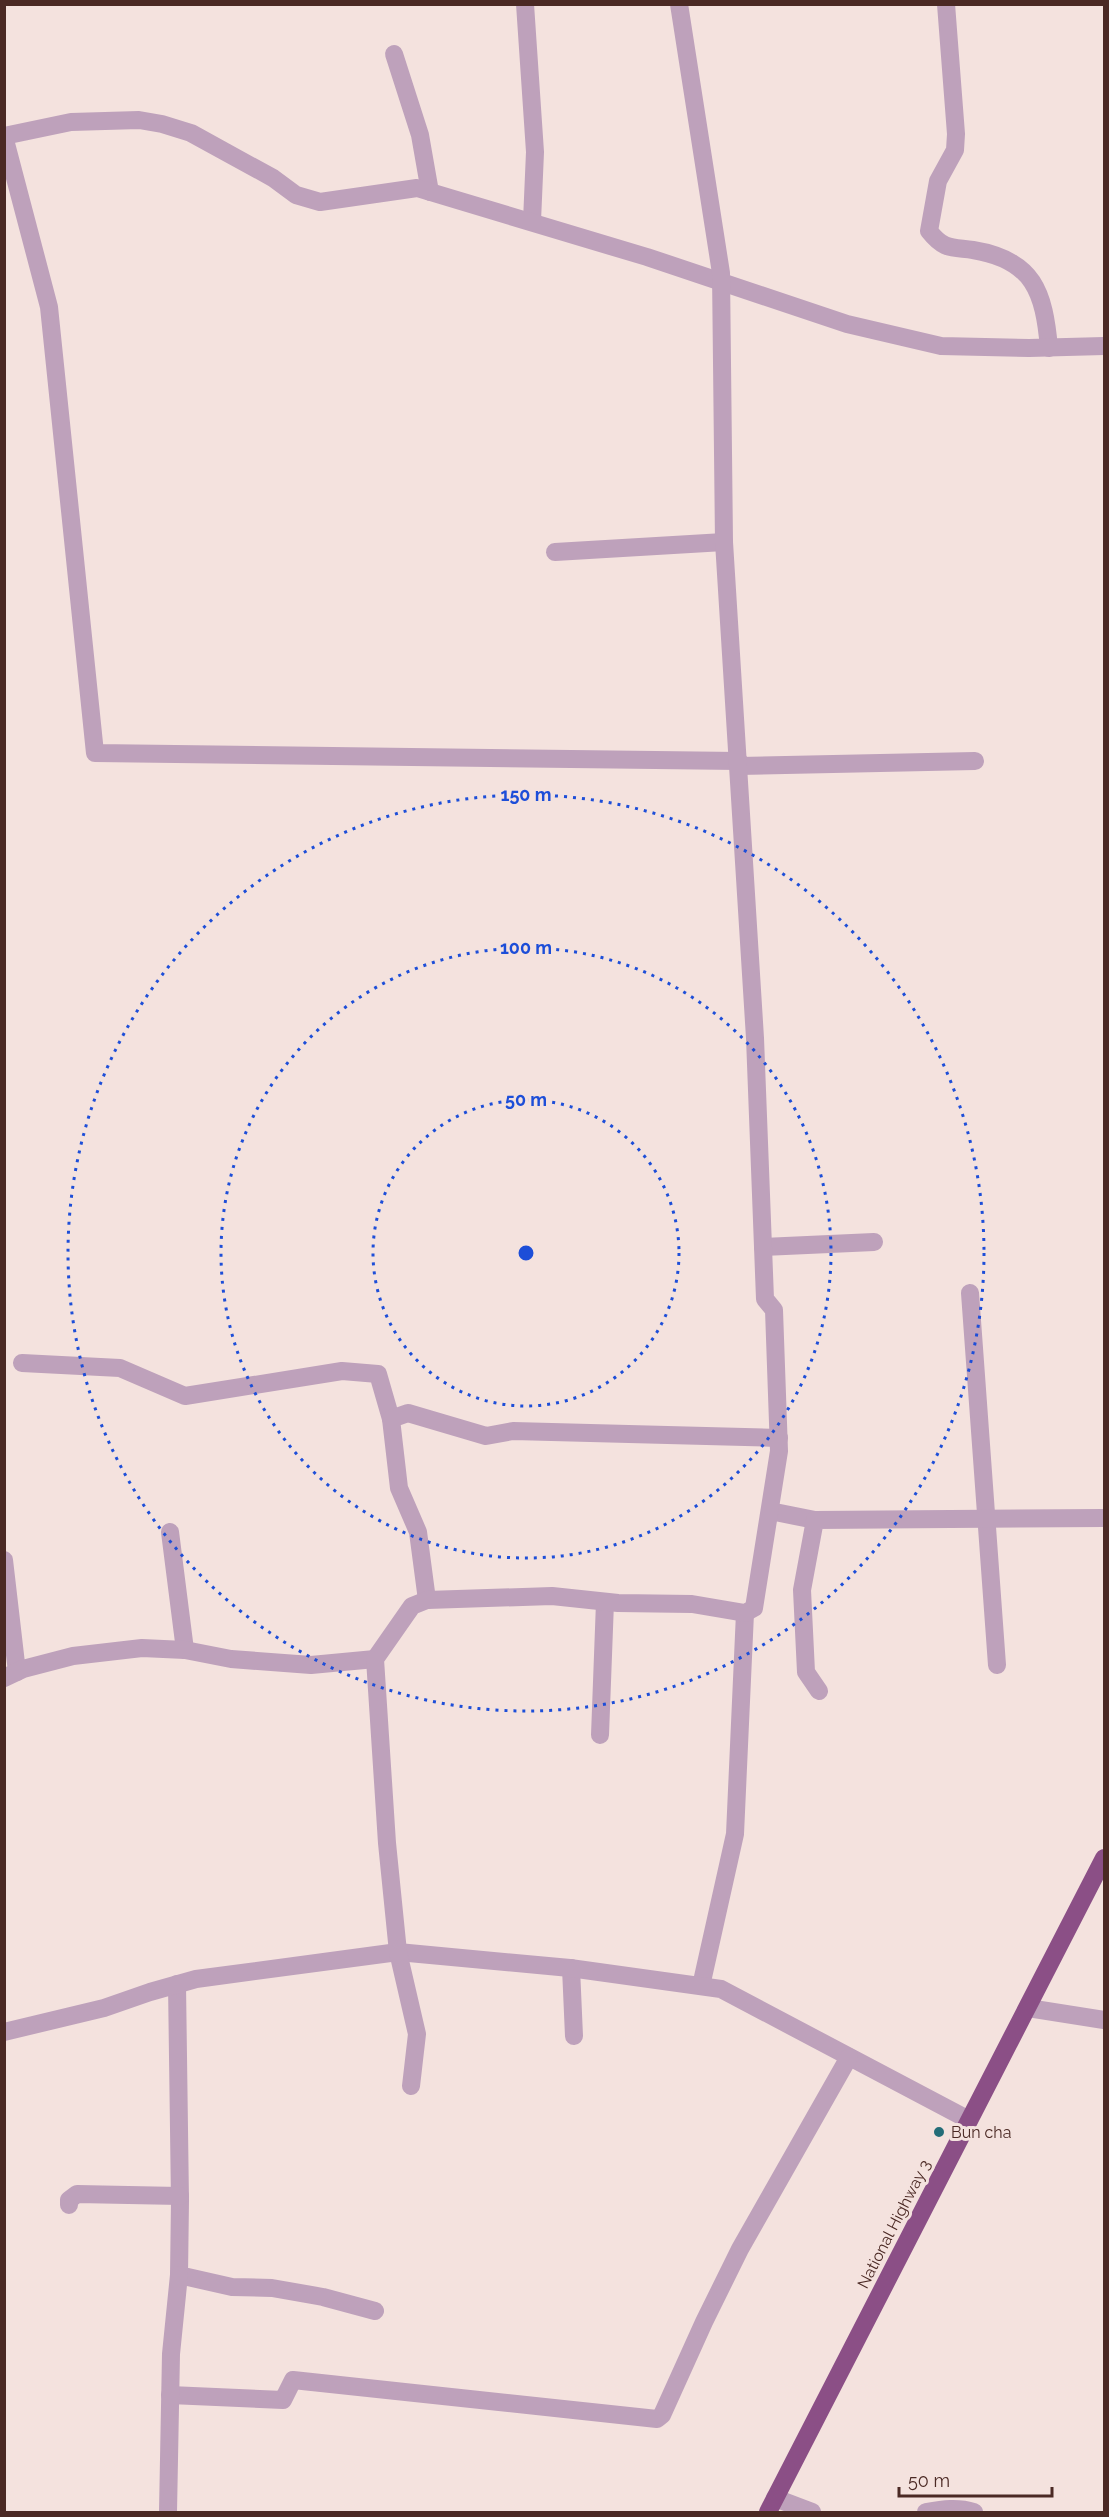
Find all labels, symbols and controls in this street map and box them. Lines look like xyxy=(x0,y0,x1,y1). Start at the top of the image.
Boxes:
text: 150 m xyxy=(501,784,552,805)
text: 100 m xyxy=(500,937,552,958)
text: 50 m xyxy=(505,1089,547,1110)
centre of rings xyxy=(516,1243,536,1263)
place label: Bun cha xyxy=(951,2123,1011,2142)
marker: Bun cha xyxy=(932,2125,946,2139)
street label: National Highway 3 xyxy=(853,2157,935,2291)
scale bar xyxy=(899,2460,1052,2498)
text: 50 m xyxy=(908,2470,950,2491)

